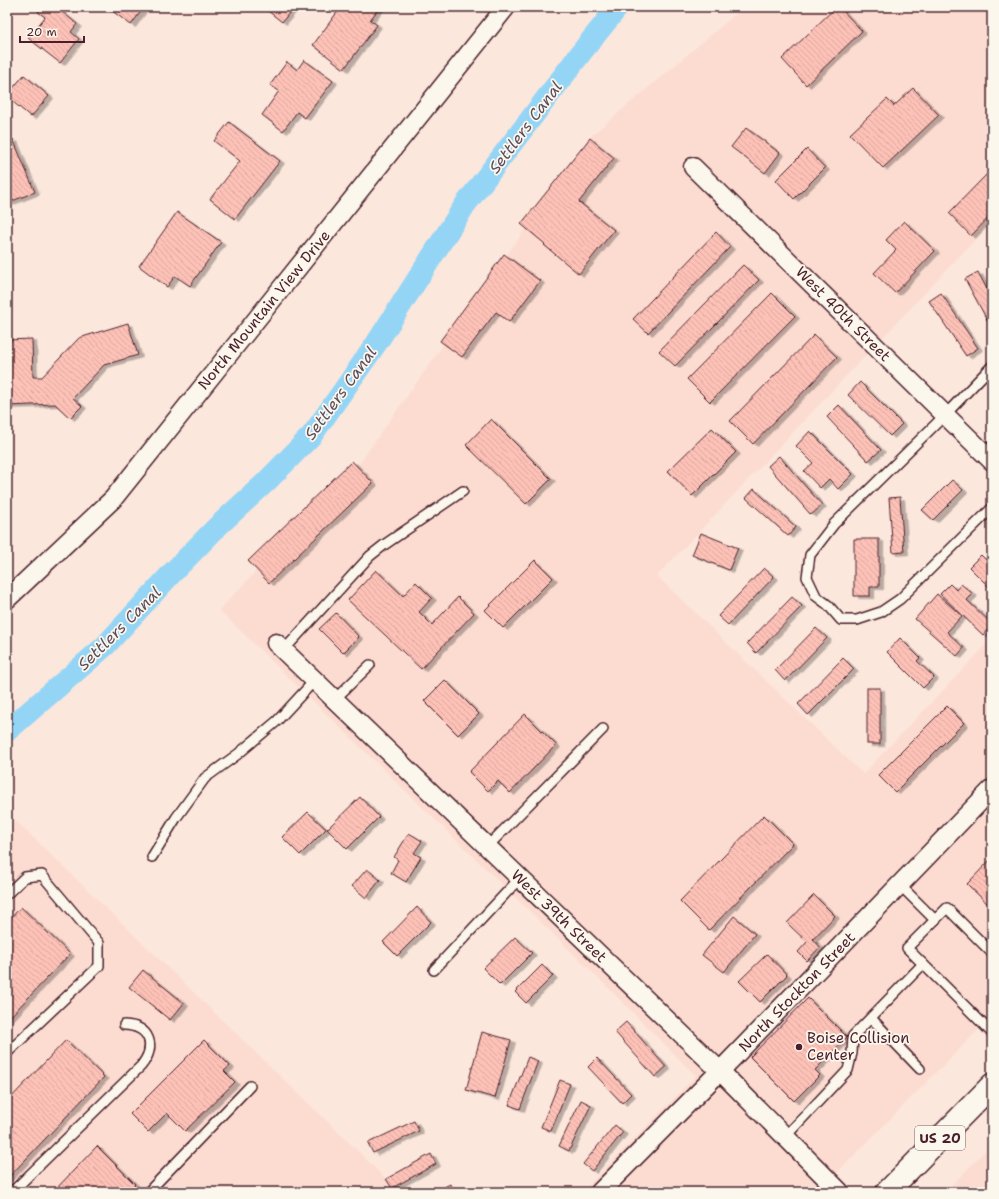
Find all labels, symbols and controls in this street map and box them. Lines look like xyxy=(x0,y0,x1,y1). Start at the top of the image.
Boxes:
scale bar xyxy=(20,18,84,44)
text: 20 m xyxy=(26,24,57,40)
water label: Settlers Canal xyxy=(484,77,567,178)
street label: North Mountain View Drive xyxy=(193,226,335,394)
street label: West 40th Street xyxy=(791,262,895,366)
water label: Settlers Canal xyxy=(300,343,381,444)
water label: Settlers Canal xyxy=(73,582,166,675)
street label: West 39th Street xyxy=(507,865,611,967)
street label: North Stockton Street xyxy=(734,927,860,1057)
place label: Boise Collision Center xyxy=(807,1028,910,1065)
marker: Boise Collision Center xyxy=(794,1042,804,1052)
road number: US 20 xyxy=(915,1126,965,1150)

